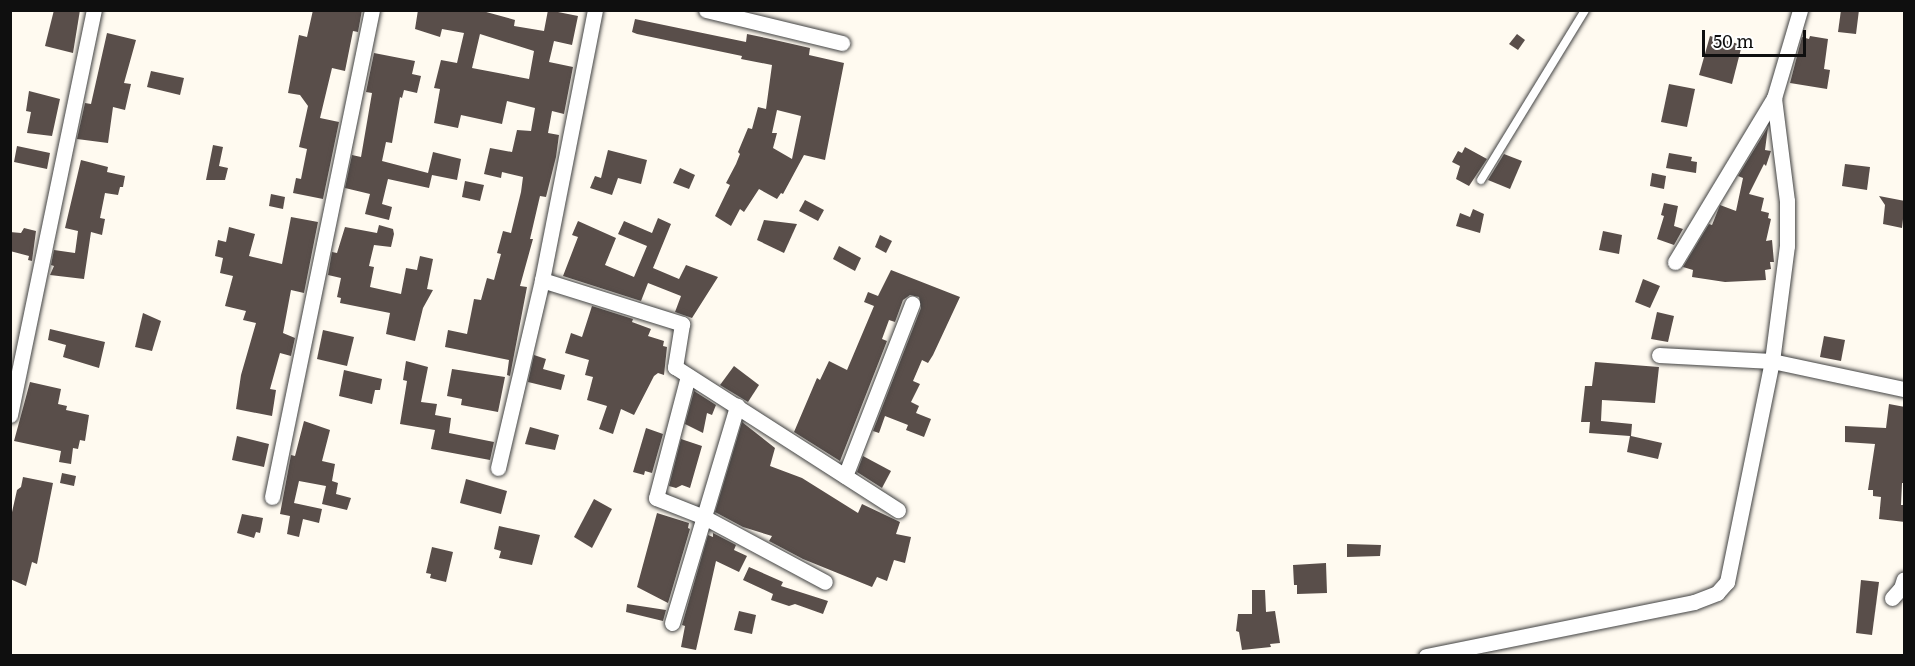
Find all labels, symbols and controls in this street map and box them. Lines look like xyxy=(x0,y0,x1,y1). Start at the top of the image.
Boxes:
scale bar xyxy=(1705,18,1808,56)
text: 50 m xyxy=(1713,27,1754,54)

